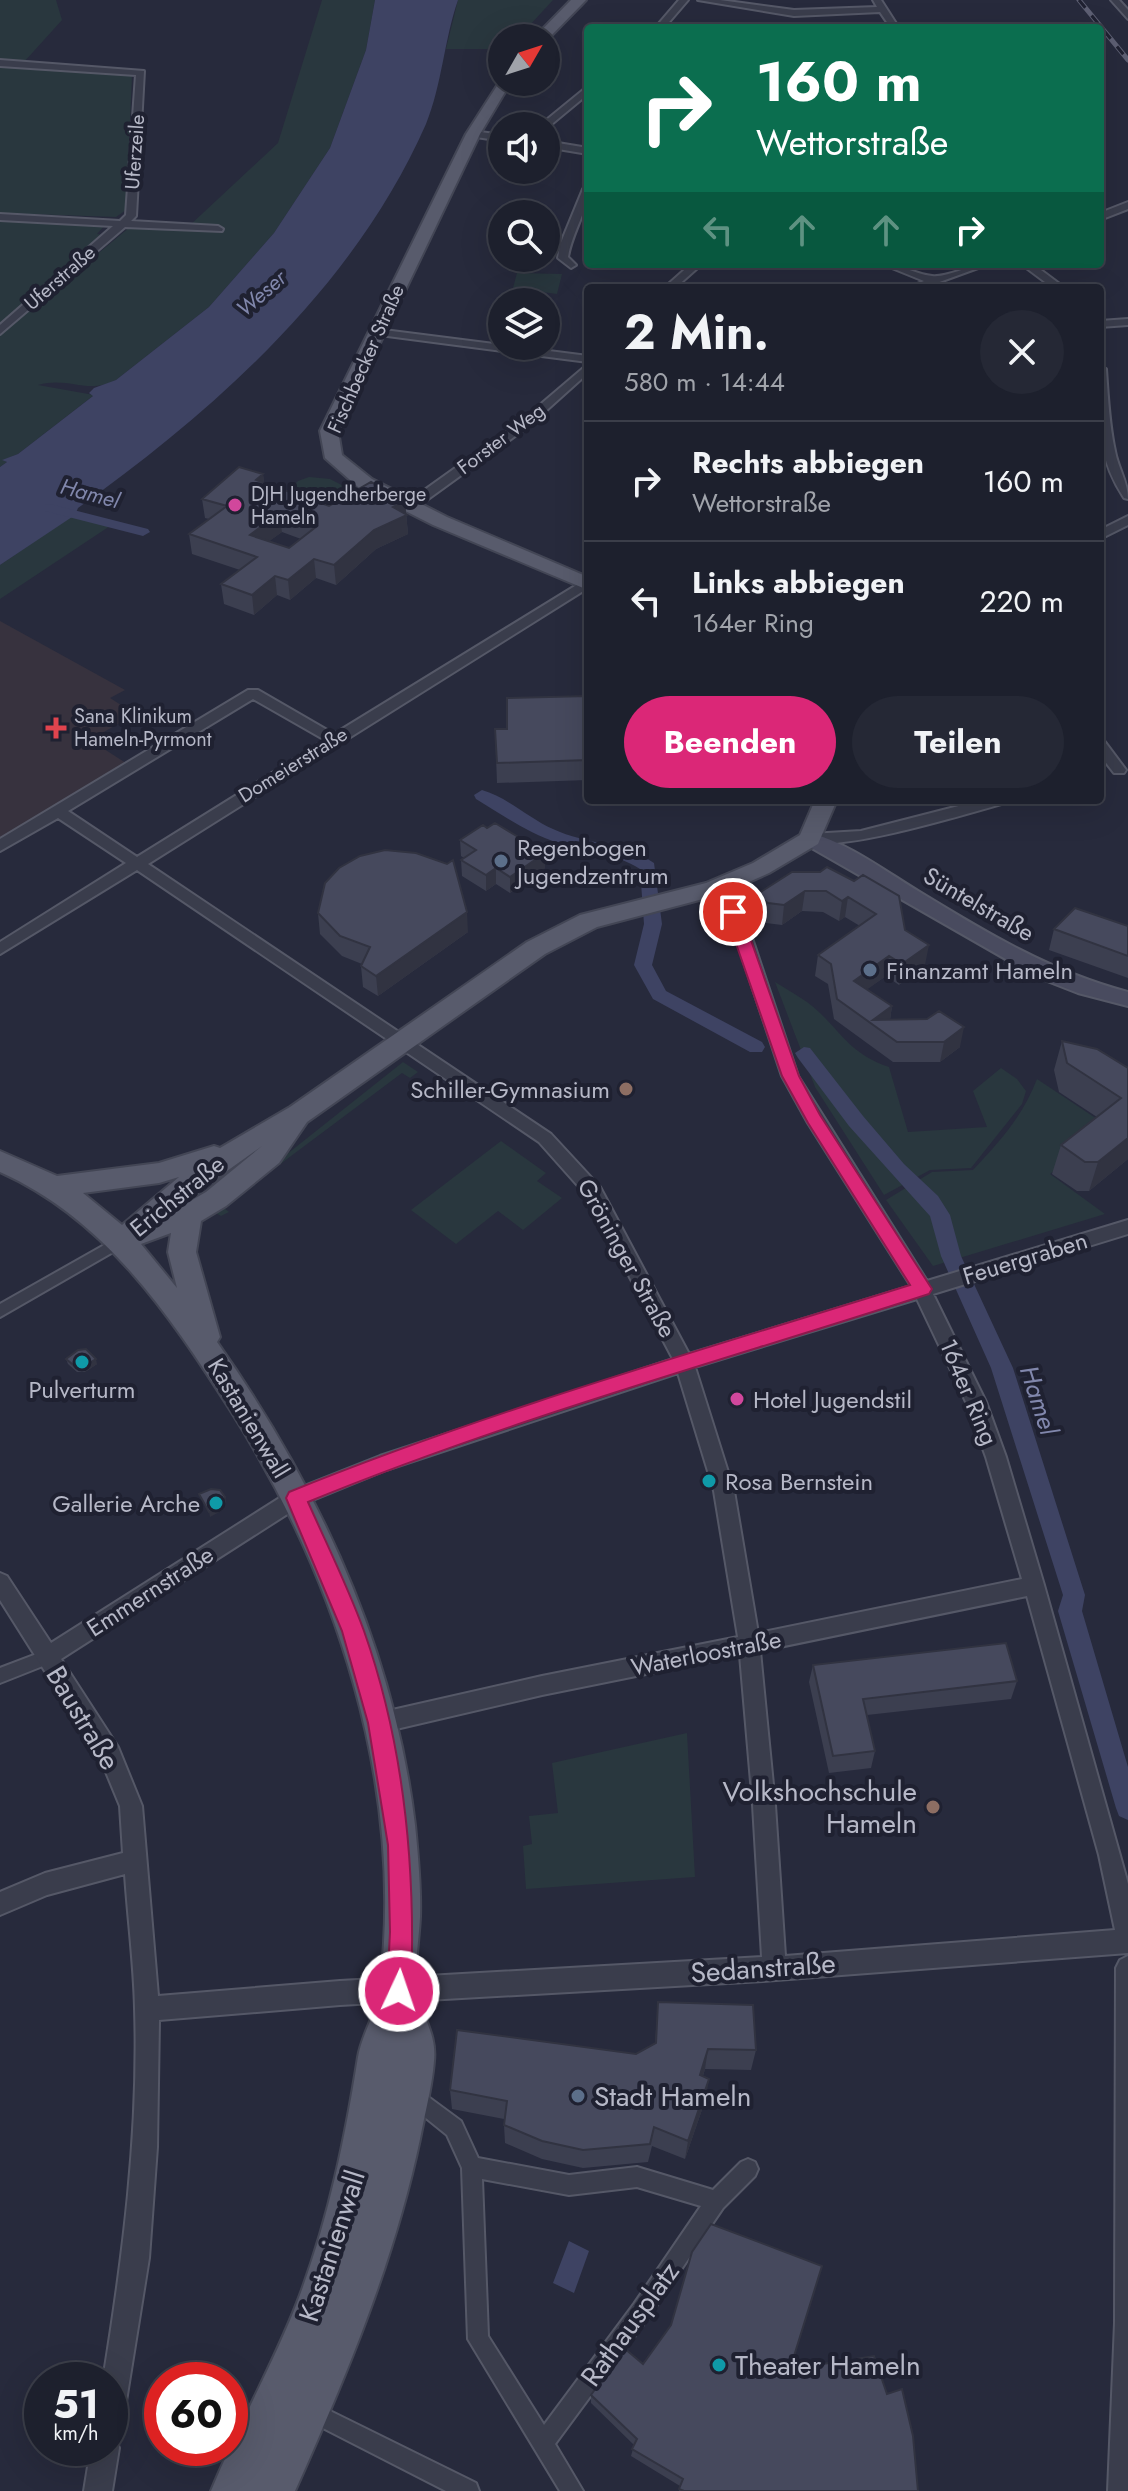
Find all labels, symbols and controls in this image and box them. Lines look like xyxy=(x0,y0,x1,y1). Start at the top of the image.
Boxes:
north arrow xyxy=(488,24,560,96)
map controls xyxy=(488,24,560,360)
text: 160 m xyxy=(756,41,922,122)
icon: right xyxy=(624,56,728,160)
button: sound xyxy=(488,112,560,184)
street label: Uferzeile xyxy=(118,113,152,191)
text: Wettorstraße xyxy=(756,116,948,168)
button: search xyxy=(488,200,560,272)
icon: left xyxy=(696,208,740,252)
icon: ahead xyxy=(780,208,824,252)
icon: ahead xyxy=(864,208,908,252)
icon: right xyxy=(948,208,992,252)
street label: Uferstraße xyxy=(18,239,102,317)
water label: Weser xyxy=(229,261,294,324)
street label: Fischbecker Straße xyxy=(320,280,412,438)
button: layers xyxy=(488,288,560,360)
text: 2 Min. xyxy=(624,298,769,367)
button: close xyxy=(980,310,1064,394)
text: 580 m · 14:44 xyxy=(624,363,785,401)
street label: Forster Weg xyxy=(451,396,551,482)
text: Rechts abbiegen xyxy=(692,441,924,484)
icon: right xyxy=(624,459,668,503)
text: 160 m xyxy=(983,460,1064,503)
water label: Hamel xyxy=(57,470,124,517)
place label: DJH Jugendherberge Hameln xyxy=(251,480,426,532)
text: Wettorstraße xyxy=(692,484,831,522)
marker: DJH Jugendherberge Hameln xyxy=(226,496,244,514)
text: Links abbiegen xyxy=(692,561,905,604)
icon: left xyxy=(624,579,668,623)
text: 220 m xyxy=(979,580,1064,623)
text: 164er Ring xyxy=(692,604,814,642)
button: Beenden xyxy=(624,696,836,788)
button: Teilen xyxy=(852,696,1064,788)
place label: Sana Klinikum Hameln-Pyrmont xyxy=(74,702,212,754)
marker: Sana Klinikum Hameln-Pyrmont xyxy=(45,717,67,739)
street label: Domeierstraße xyxy=(233,720,353,810)
place label: Regenbogen Jugendzentrum xyxy=(514,830,669,893)
marker: Regenbogen Jugendzentrum xyxy=(492,852,510,870)
street label: Süntelstraße xyxy=(917,858,1041,950)
pin xyxy=(699,878,767,946)
icon: arrive xyxy=(711,890,755,934)
place label: Finanzamt Hameln xyxy=(886,953,1073,988)
marker: Finanzamt Hameln xyxy=(861,961,879,979)
place label: Schiller-Gymnasium xyxy=(410,1072,610,1107)
marker: Schiller-Gymnasium xyxy=(617,1080,635,1098)
street label: Erichstraße xyxy=(122,1147,232,1245)
street label: Gröninger Straße xyxy=(569,1172,685,1344)
street label: Feuergraben xyxy=(958,1222,1092,1294)
street label: 164er Ring xyxy=(931,1333,1007,1451)
street label: Kastanienwall xyxy=(199,1351,299,1485)
marker: Pulverturm xyxy=(73,1353,91,1371)
water label: Hamel xyxy=(1010,1360,1068,1441)
place label: Pulverturm xyxy=(29,1372,135,1407)
place label: Hotel Jugendstil xyxy=(753,1382,912,1417)
marker: Hotel Jugendstil xyxy=(728,1390,746,1408)
place label: Rosa Bernstein xyxy=(725,1464,873,1499)
marker: Rosa Bernstein xyxy=(700,1472,718,1490)
place label: Gallerie Arche xyxy=(52,1486,200,1521)
marker: Gallerie Arche xyxy=(207,1494,225,1512)
street label: Emmernstraße xyxy=(80,1537,220,1645)
street label: Waterloostraße xyxy=(628,1621,784,1685)
street label: Baustraße xyxy=(36,1658,130,1778)
place label: Volkshochschule Hameln xyxy=(722,1771,917,1844)
marker: Volkshochschule Hameln xyxy=(924,1798,942,1816)
street label: Sedanstraße xyxy=(689,1942,837,1994)
position arrow xyxy=(357,1949,441,2033)
place label: Stadt Hameln xyxy=(594,2076,752,2117)
marker: Stadt Hameln xyxy=(569,2087,587,2105)
street label: Kastanienwall xyxy=(288,2165,376,2327)
street label: Rathausplatz xyxy=(571,2253,689,2395)
place label: Theater Hameln xyxy=(735,2345,921,2386)
marker: Theater Hameln xyxy=(710,2356,728,2374)
speed limit sign: 60 xyxy=(144,2362,248,2466)
text: 51 xyxy=(53,2375,99,2433)
text: km/h xyxy=(53,2419,99,2448)

